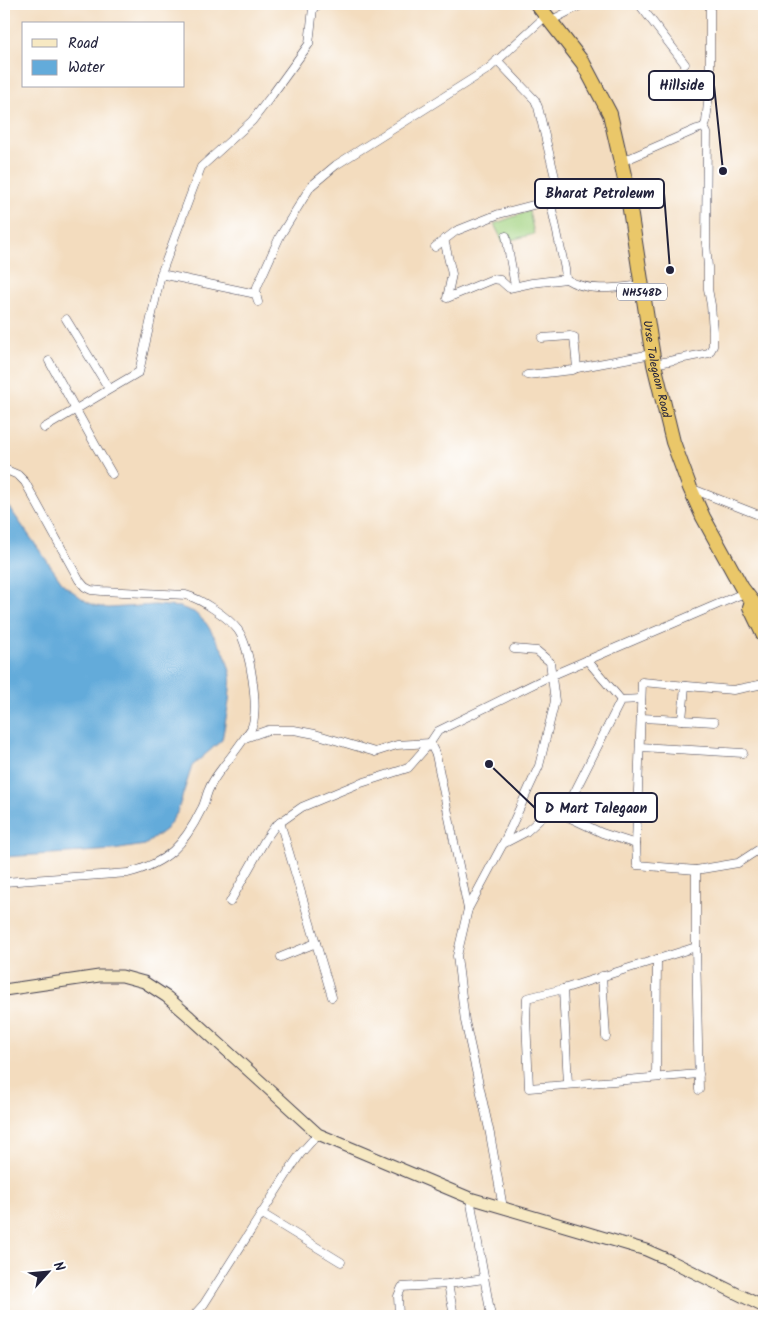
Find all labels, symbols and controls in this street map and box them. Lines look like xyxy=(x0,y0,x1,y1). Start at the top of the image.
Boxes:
legend xyxy=(22,22,185,88)
text: Road xyxy=(68,32,99,56)
text: Water xyxy=(68,56,105,80)
callout: Hillside xyxy=(649,71,714,100)
text: Hillside xyxy=(660,75,705,97)
callout: Bharat Petroleum xyxy=(535,179,664,208)
text: Bharat Petroleum xyxy=(546,183,655,205)
road number: NH548D xyxy=(617,284,667,300)
street label: Urse Talegaon Road xyxy=(637,319,676,421)
callout: D Mart Talegaon xyxy=(535,793,657,822)
text: D Mart Talegaon xyxy=(545,798,648,820)
north arrow xyxy=(22,1248,72,1298)
text: N xyxy=(47,1258,71,1276)

